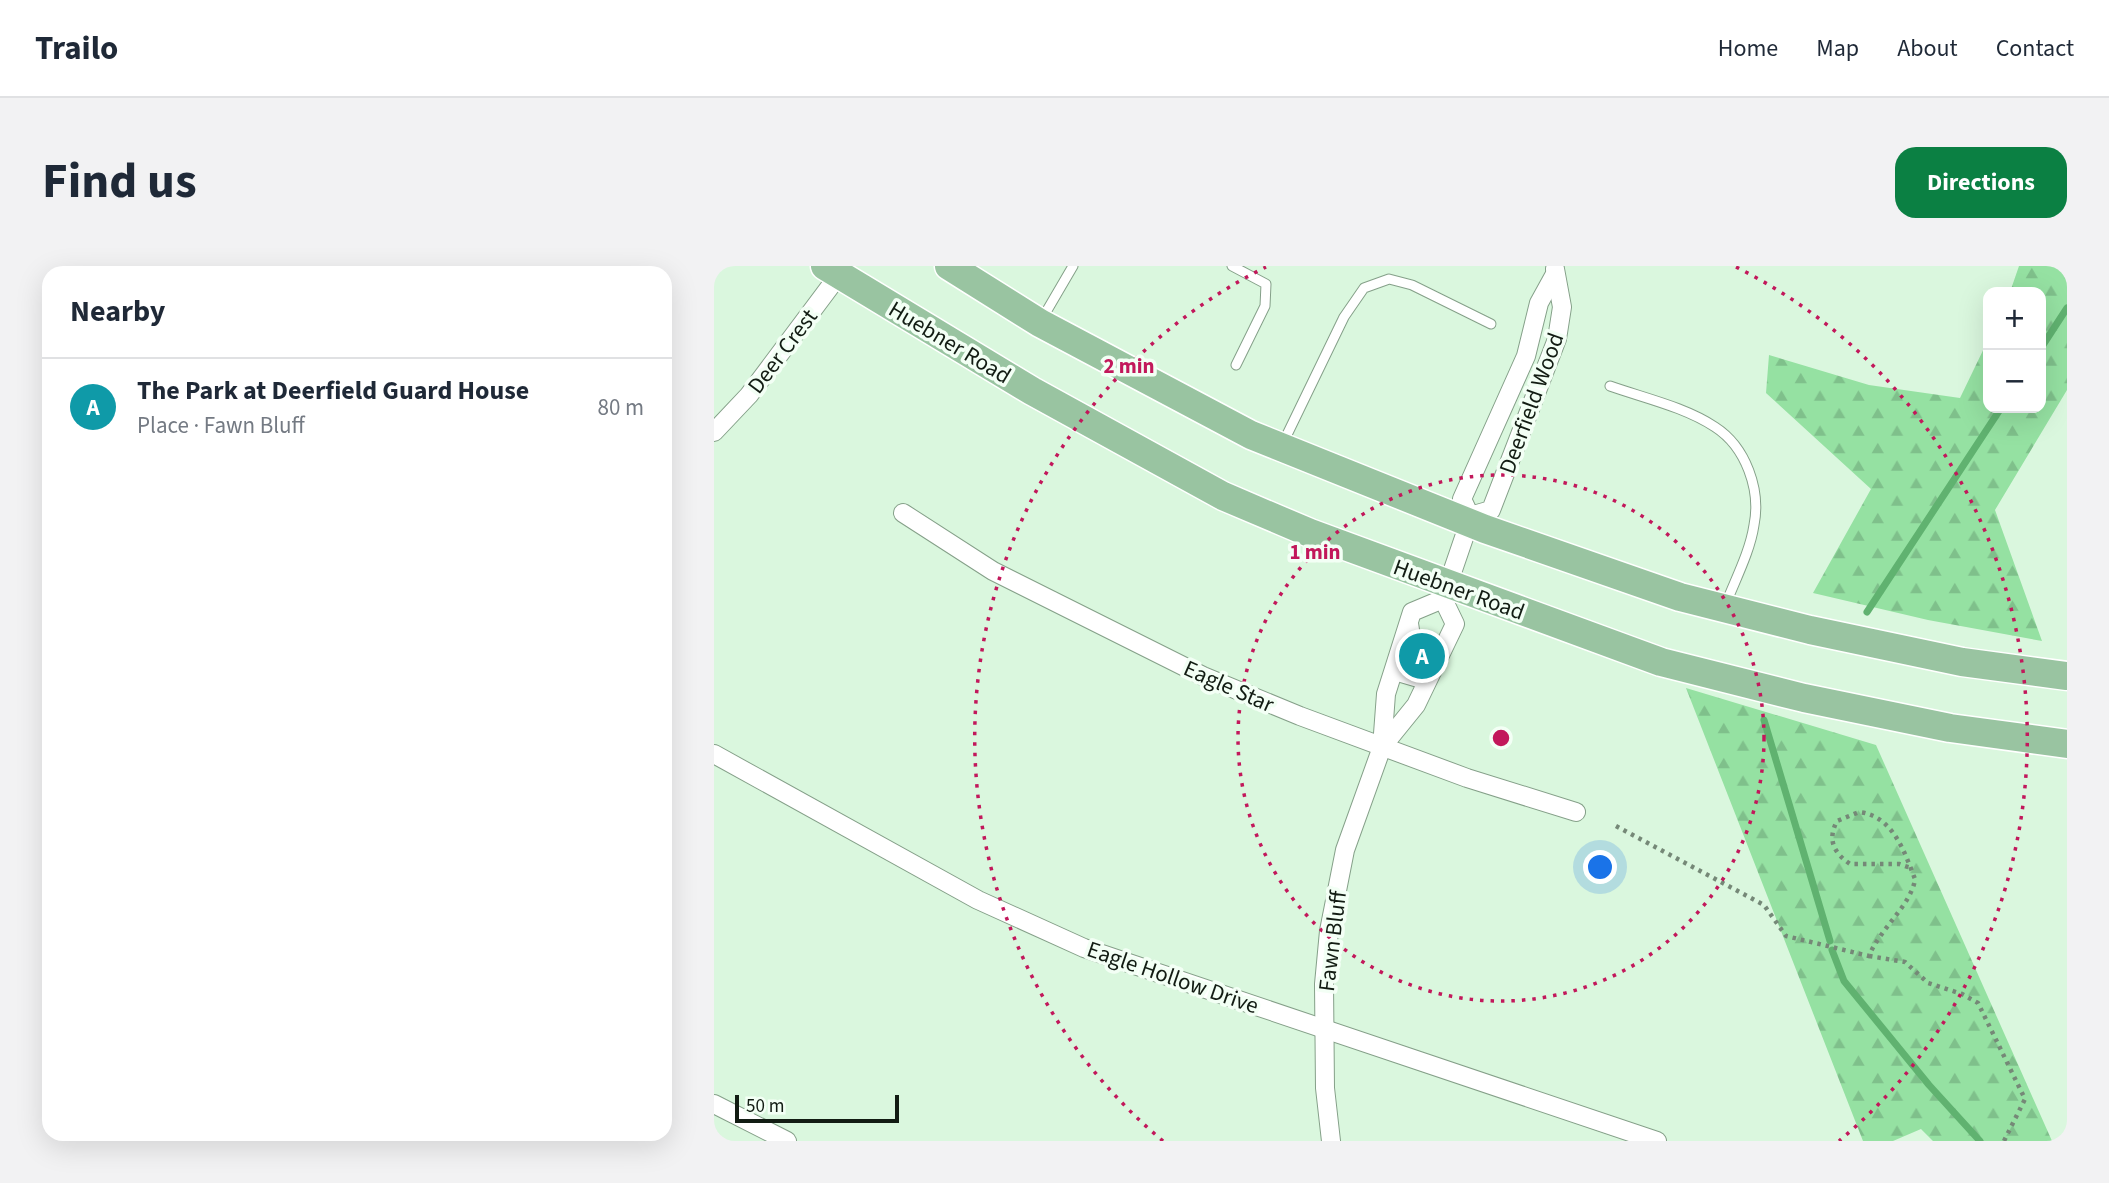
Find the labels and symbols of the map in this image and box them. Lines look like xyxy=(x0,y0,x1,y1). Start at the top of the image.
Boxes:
street label: Huebner Road xyxy=(882,293,1017,392)
street label: Deer Crest xyxy=(739,302,825,401)
street label: Deerfield Wood xyxy=(1491,328,1572,478)
text: 2 min xyxy=(1103,351,1155,381)
text: 1 min xyxy=(1289,537,1341,567)
street label: Huebner Road xyxy=(1389,550,1529,629)
pin: A xyxy=(1399,630,1445,682)
street label: Eagle Star xyxy=(1178,652,1280,721)
centre of rings xyxy=(1489,726,1513,750)
your location xyxy=(1583,850,1617,884)
street label: Fawn Bluff xyxy=(1310,888,1355,993)
street label: Eagle Hollow Drive xyxy=(1082,933,1263,1022)
scale bar xyxy=(735,1092,900,1124)

